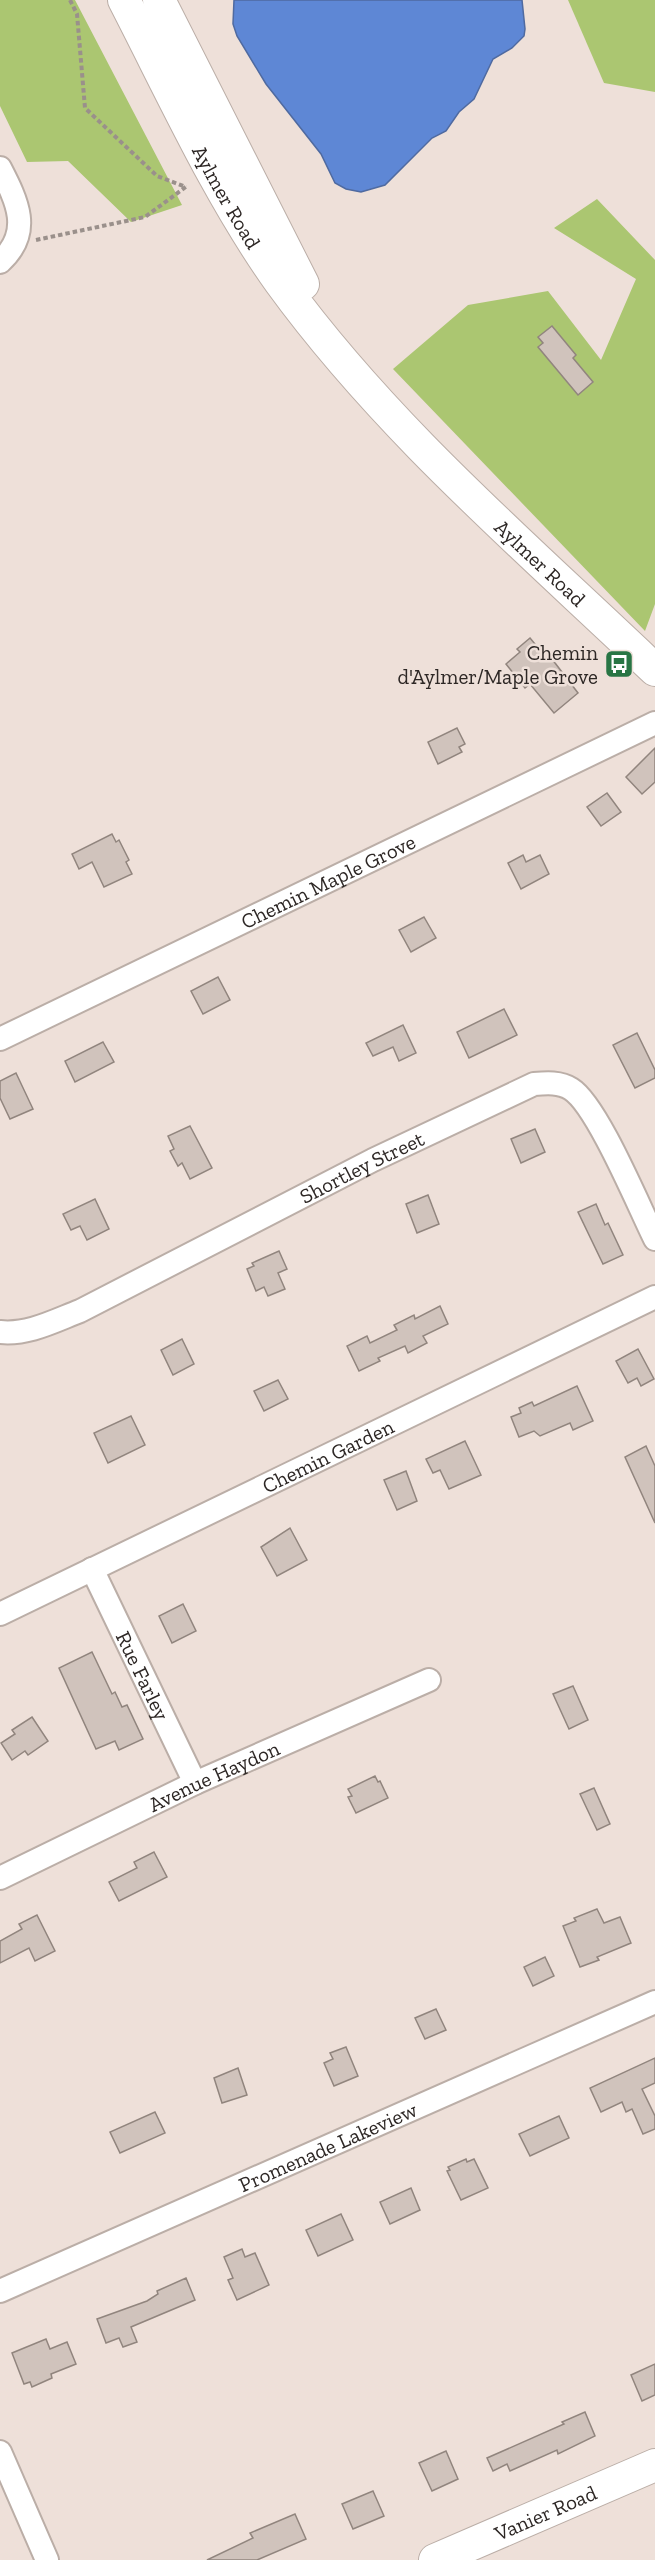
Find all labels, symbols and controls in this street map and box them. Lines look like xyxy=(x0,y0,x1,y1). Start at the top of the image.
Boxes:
street label: Aylmer Road xyxy=(187,141,267,253)
street label: Aylmer Road xyxy=(490,514,591,611)
place label: Chemin d'Aylmer/Maple Grove xyxy=(398,640,598,689)
bus stop icon: Chemin d'Aylmer/Maple Grove xyxy=(603,648,635,680)
street label: Chemin Maple Grove xyxy=(237,828,419,933)
street label: Shortley Street xyxy=(295,1125,428,1208)
street label: Chemin Garden xyxy=(258,1413,397,1498)
street label: Rue Farley xyxy=(111,1627,175,1724)
street label: Avenue Haydon xyxy=(144,1735,283,1816)
street label: Promenade Lakeview xyxy=(235,2096,420,2197)
street label: Vanier Road xyxy=(489,2479,600,2546)

